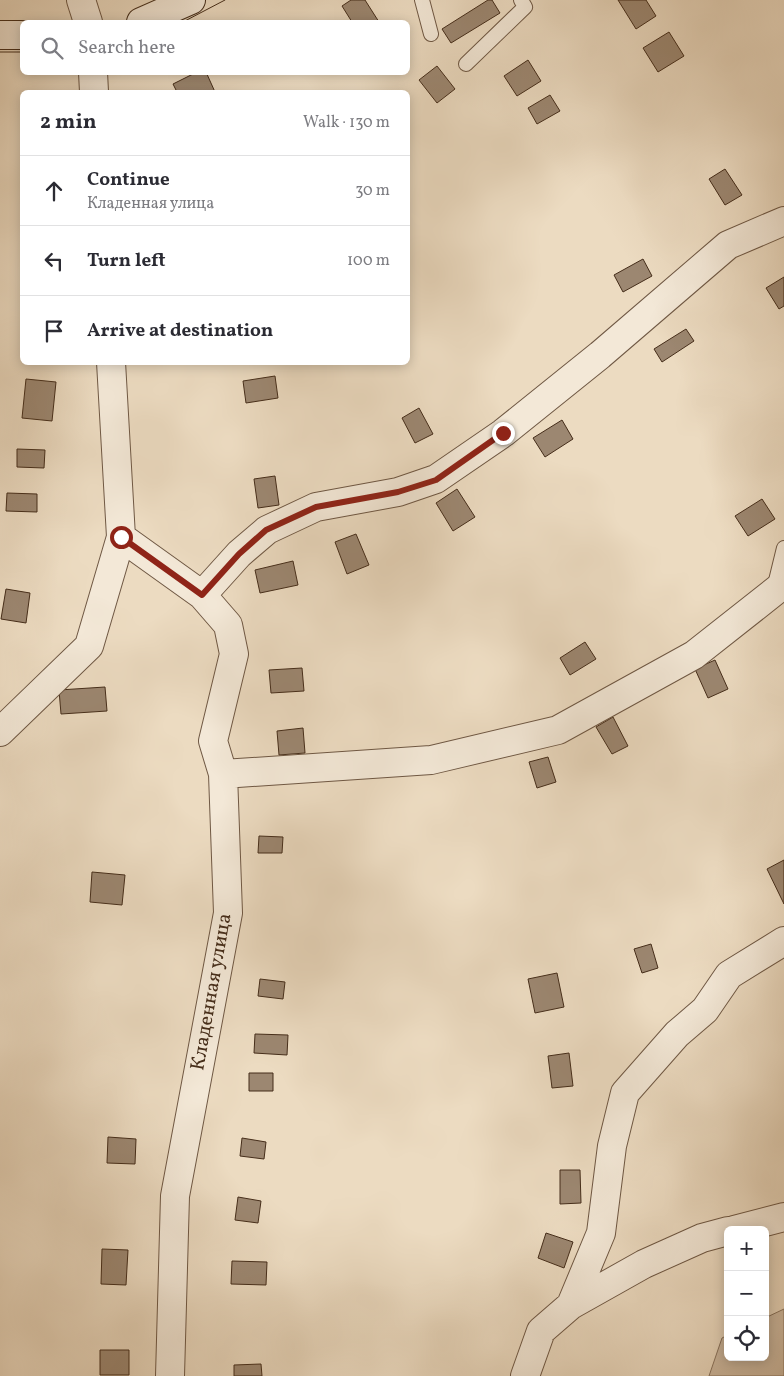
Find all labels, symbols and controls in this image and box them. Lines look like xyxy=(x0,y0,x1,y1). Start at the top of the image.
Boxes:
search box xyxy=(20,20,410,75)
icon: search xyxy=(38,34,66,62)
text: Search here xyxy=(78,35,175,61)
text: 2 min xyxy=(40,108,97,137)
text: Walk · 130 m xyxy=(303,112,390,134)
text: Continue xyxy=(87,167,170,193)
icon: ahead xyxy=(40,177,68,205)
text: 30 m xyxy=(355,180,390,202)
text: Кладенная улица xyxy=(87,193,214,215)
icon: left xyxy=(40,247,68,275)
text: Turn left xyxy=(87,248,166,274)
text: 100 m xyxy=(347,250,390,272)
icon: arrive xyxy=(40,317,68,345)
text: Arrive at destination xyxy=(87,318,273,344)
route end xyxy=(492,422,515,445)
route start xyxy=(110,526,133,549)
street label: Кладенная улица xyxy=(184,911,240,1073)
map controls xyxy=(724,1226,769,1361)
button: + xyxy=(724,1226,769,1271)
button: − xyxy=(724,1271,769,1316)
button: locate xyxy=(724,1316,769,1361)

